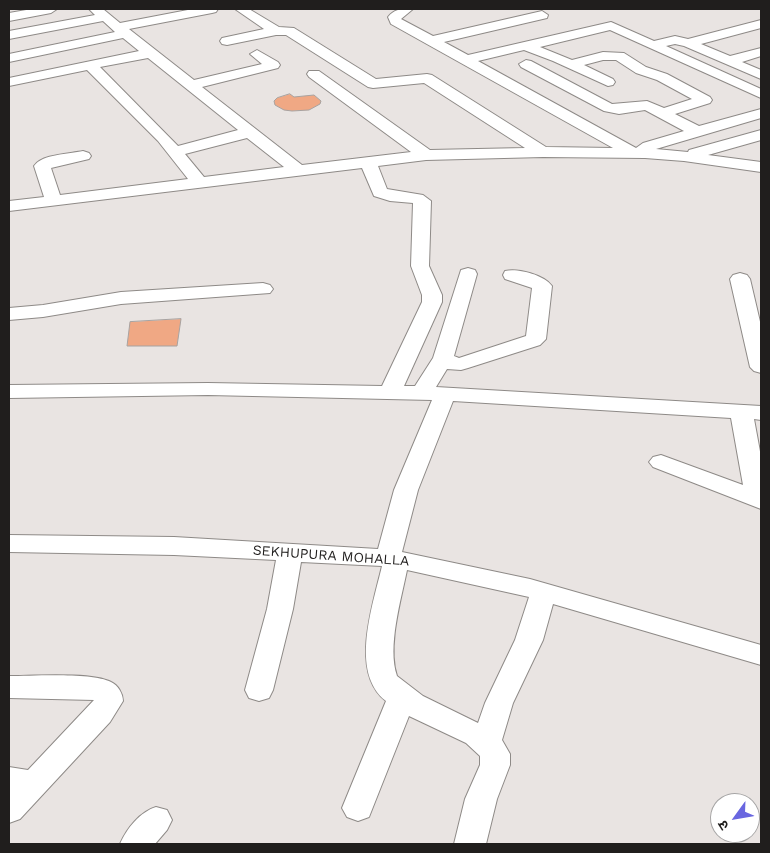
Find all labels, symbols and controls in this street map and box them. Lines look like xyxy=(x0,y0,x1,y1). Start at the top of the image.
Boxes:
street label: SEKHUPURA MOHALLA xyxy=(252,542,410,570)
north arrow xyxy=(710,793,760,843)
text: उ xyxy=(714,818,732,833)

